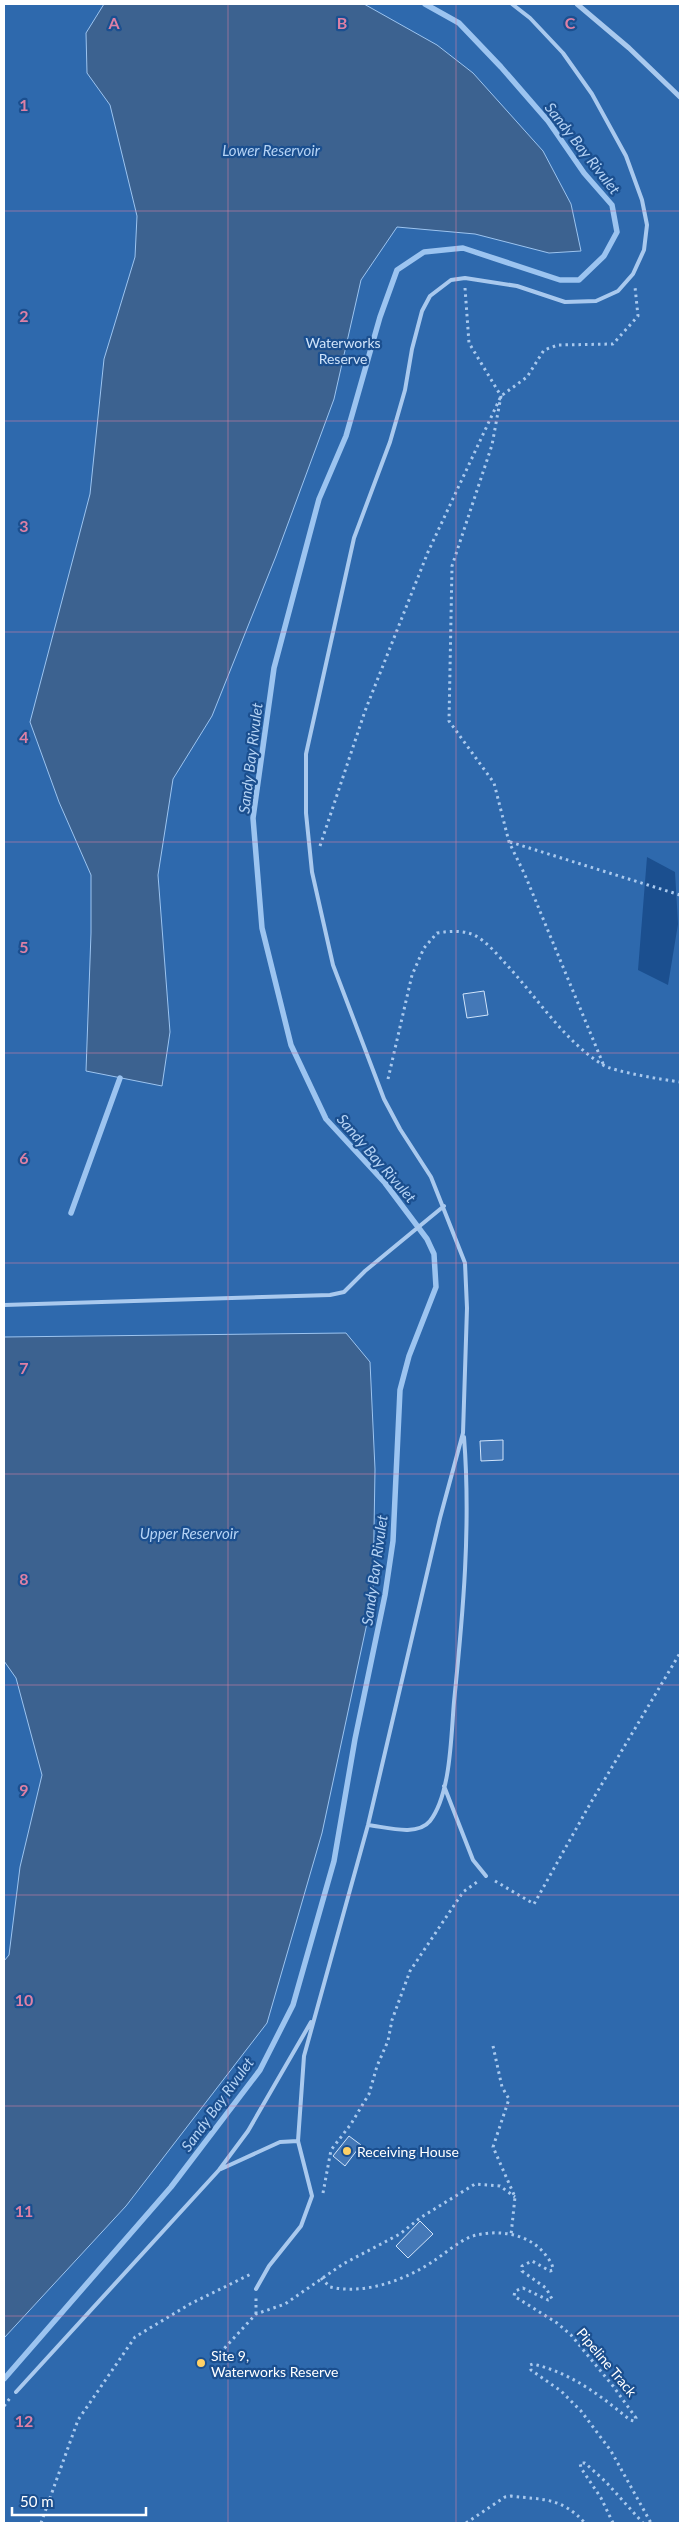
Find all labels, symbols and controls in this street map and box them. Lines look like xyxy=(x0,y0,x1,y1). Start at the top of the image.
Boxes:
text: A xyxy=(107,13,120,32)
text: B xyxy=(337,13,347,32)
text: C xyxy=(565,13,576,32)
text: 1 xyxy=(19,95,29,114)
water label: Sandy Bay Rivulet xyxy=(542,99,625,198)
water label: Lower Reservoir xyxy=(222,141,321,159)
text: 2 xyxy=(19,306,29,325)
park label: Waterworks Reserve xyxy=(305,334,381,367)
text: 3 xyxy=(19,516,29,535)
water label: Sandy Bay Rivulet xyxy=(234,701,266,814)
text: 4 xyxy=(19,727,29,746)
text: 5 xyxy=(19,937,29,956)
water label: Sandy Bay Rivulet xyxy=(334,1110,421,1206)
text: 6 xyxy=(19,1148,29,1167)
text: 7 xyxy=(19,1358,29,1377)
water label: Sandy Bay Rivulet xyxy=(357,1513,391,1626)
water label: Upper Reservoir xyxy=(140,1524,239,1542)
text: 8 xyxy=(19,1569,29,1588)
text: 9 xyxy=(19,1780,29,1799)
text: 10 xyxy=(15,1990,33,2009)
water label: Sandy Bay Rivulet xyxy=(177,2053,257,2154)
place label: Receiving House xyxy=(357,2143,459,2160)
marker: Receiving House xyxy=(341,2145,353,2157)
text: 11 xyxy=(15,2201,33,2220)
street label: Pipeline Track xyxy=(573,2324,641,2400)
place label: Site 9, Waterworks Reserve xyxy=(211,2347,338,2380)
marker: Site 9, Waterworks Reserve xyxy=(195,2357,207,2369)
text: 12 xyxy=(15,2411,33,2430)
scale bar xyxy=(12,2484,146,2516)
text: 50 m xyxy=(20,2492,54,2510)

